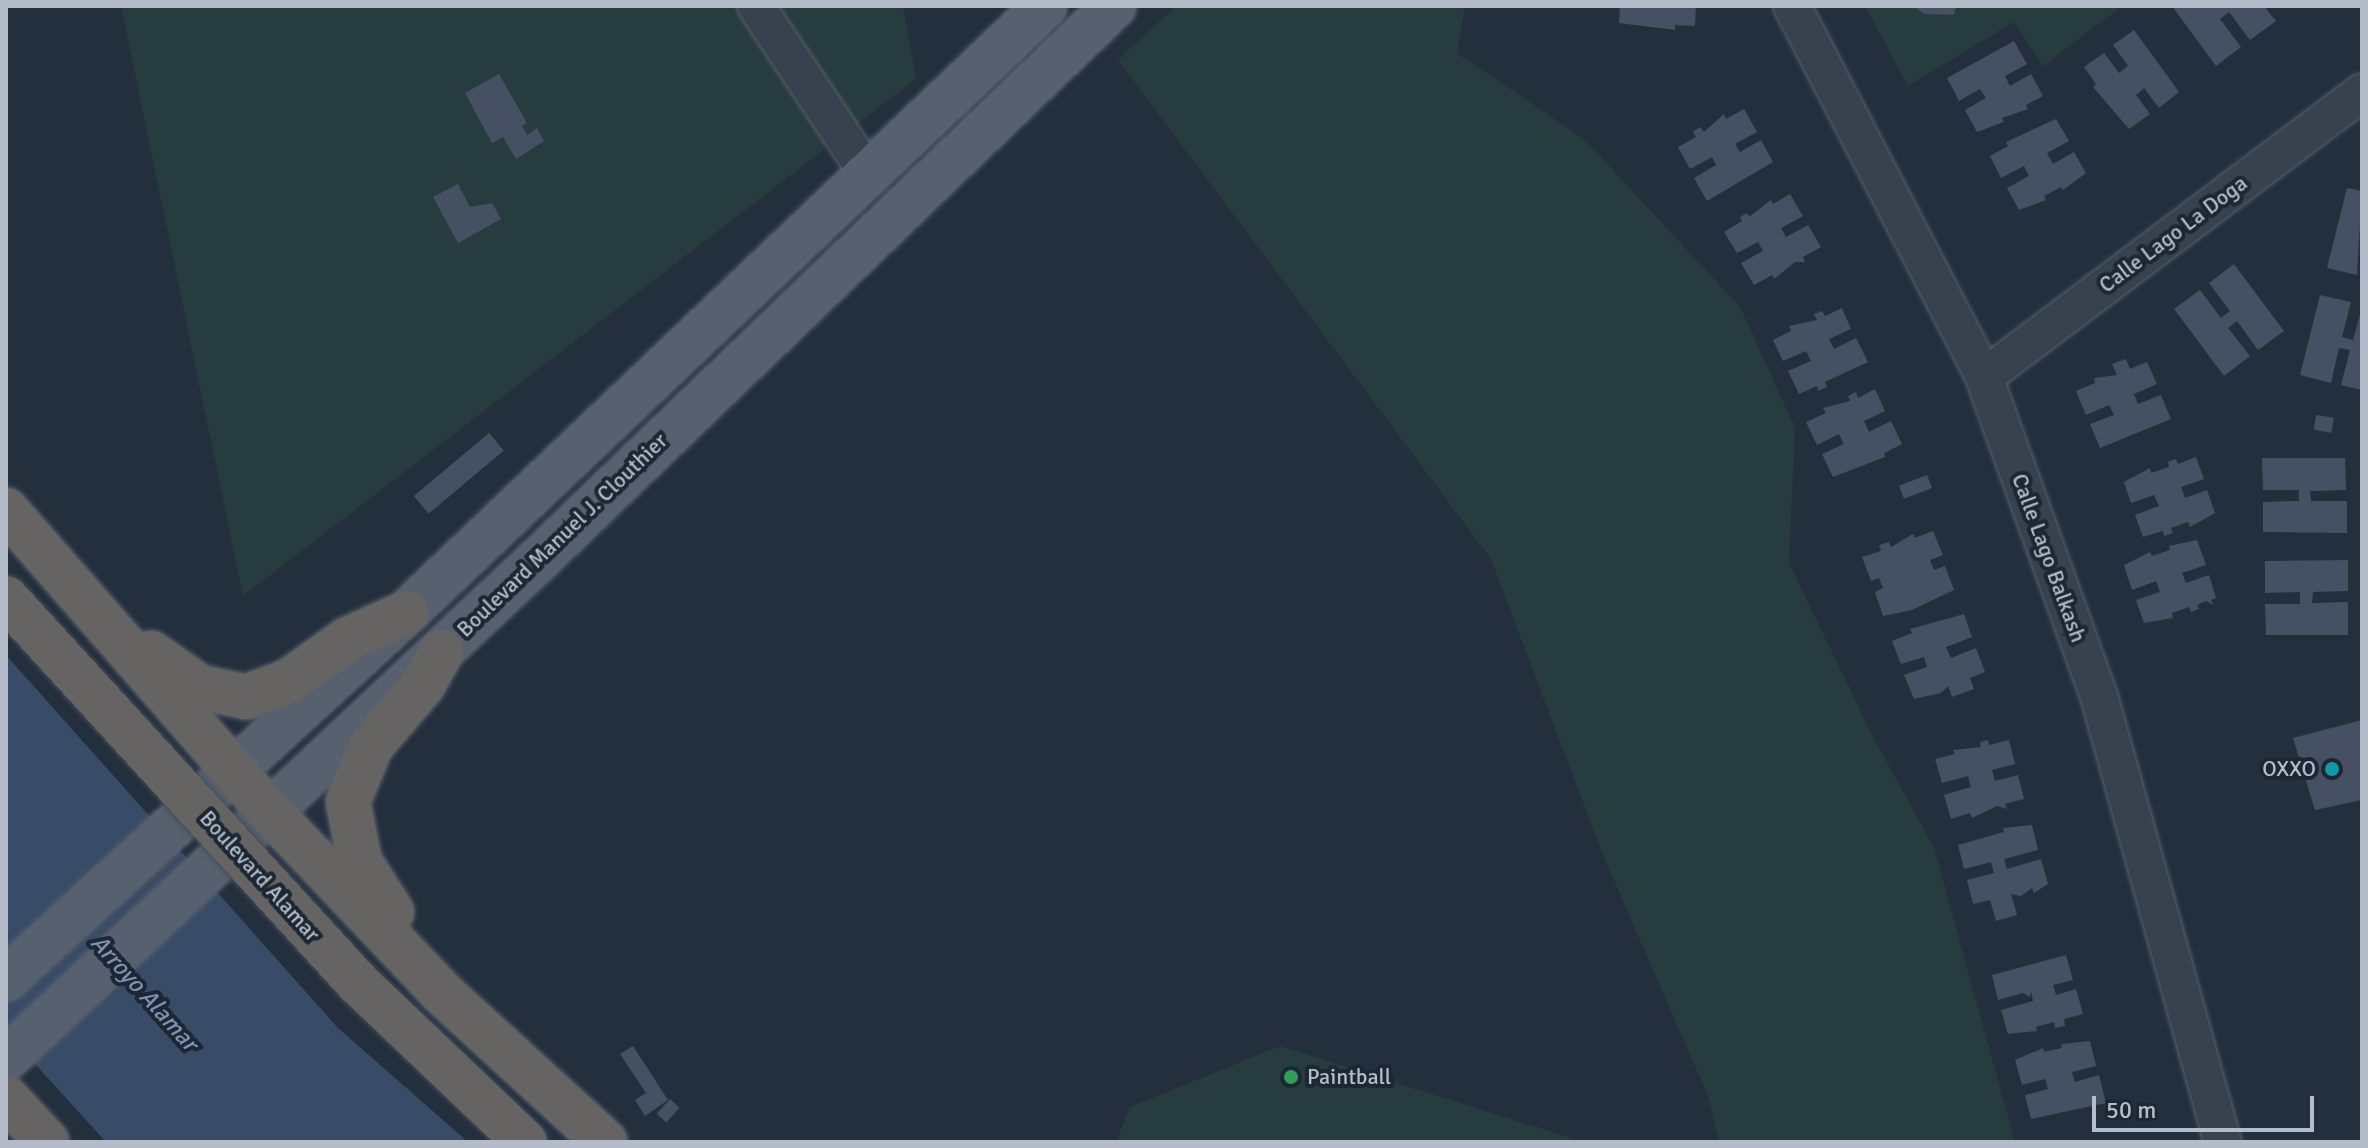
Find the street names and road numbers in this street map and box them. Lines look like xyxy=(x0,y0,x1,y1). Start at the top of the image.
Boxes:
street label: Calle Lago La Doga xyxy=(2094,170,2252,298)
street label: Boulevard Manuel J. Clouthier xyxy=(451,427,673,643)
street label: Calle Lago Balkash xyxy=(2006,470,2092,646)
street label: Boulevard Alamar xyxy=(194,805,326,947)

